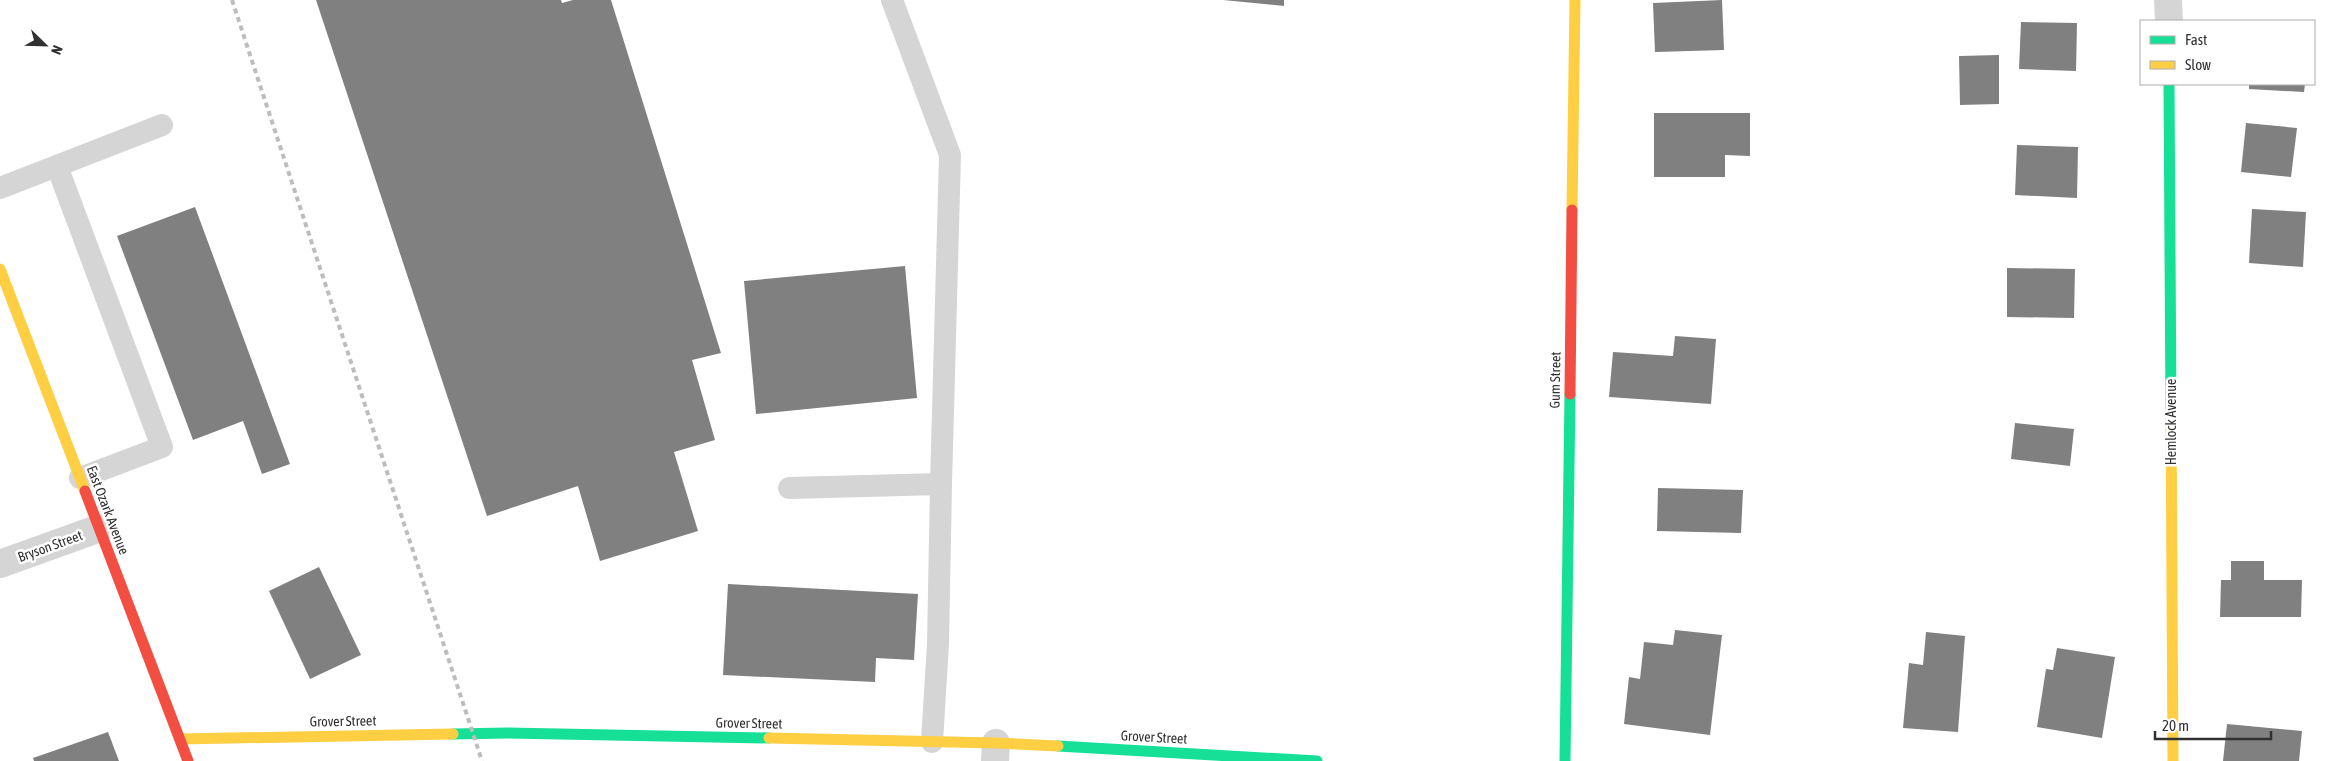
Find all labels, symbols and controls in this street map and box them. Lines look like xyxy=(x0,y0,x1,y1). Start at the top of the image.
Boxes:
north arrow xyxy=(20,20,70,70)
legend xyxy=(2140,20,2315,85)
text: Fast xyxy=(2185,31,2207,48)
text: N xyxy=(48,43,66,57)
text: Slow xyxy=(2185,56,2211,73)
street label: Gum Street xyxy=(1547,351,1563,409)
street label: Hemlock Avenue xyxy=(2163,379,2179,465)
street label: East Ozark Avenue xyxy=(84,463,132,557)
street label: Bryson Street xyxy=(16,527,84,565)
scale bar xyxy=(2155,708,2271,740)
street label: Grover Street xyxy=(309,712,377,730)
street label: Grover Street xyxy=(715,714,783,732)
text: 20 m xyxy=(2162,717,2189,734)
street label: Grover Street xyxy=(1120,727,1188,747)

